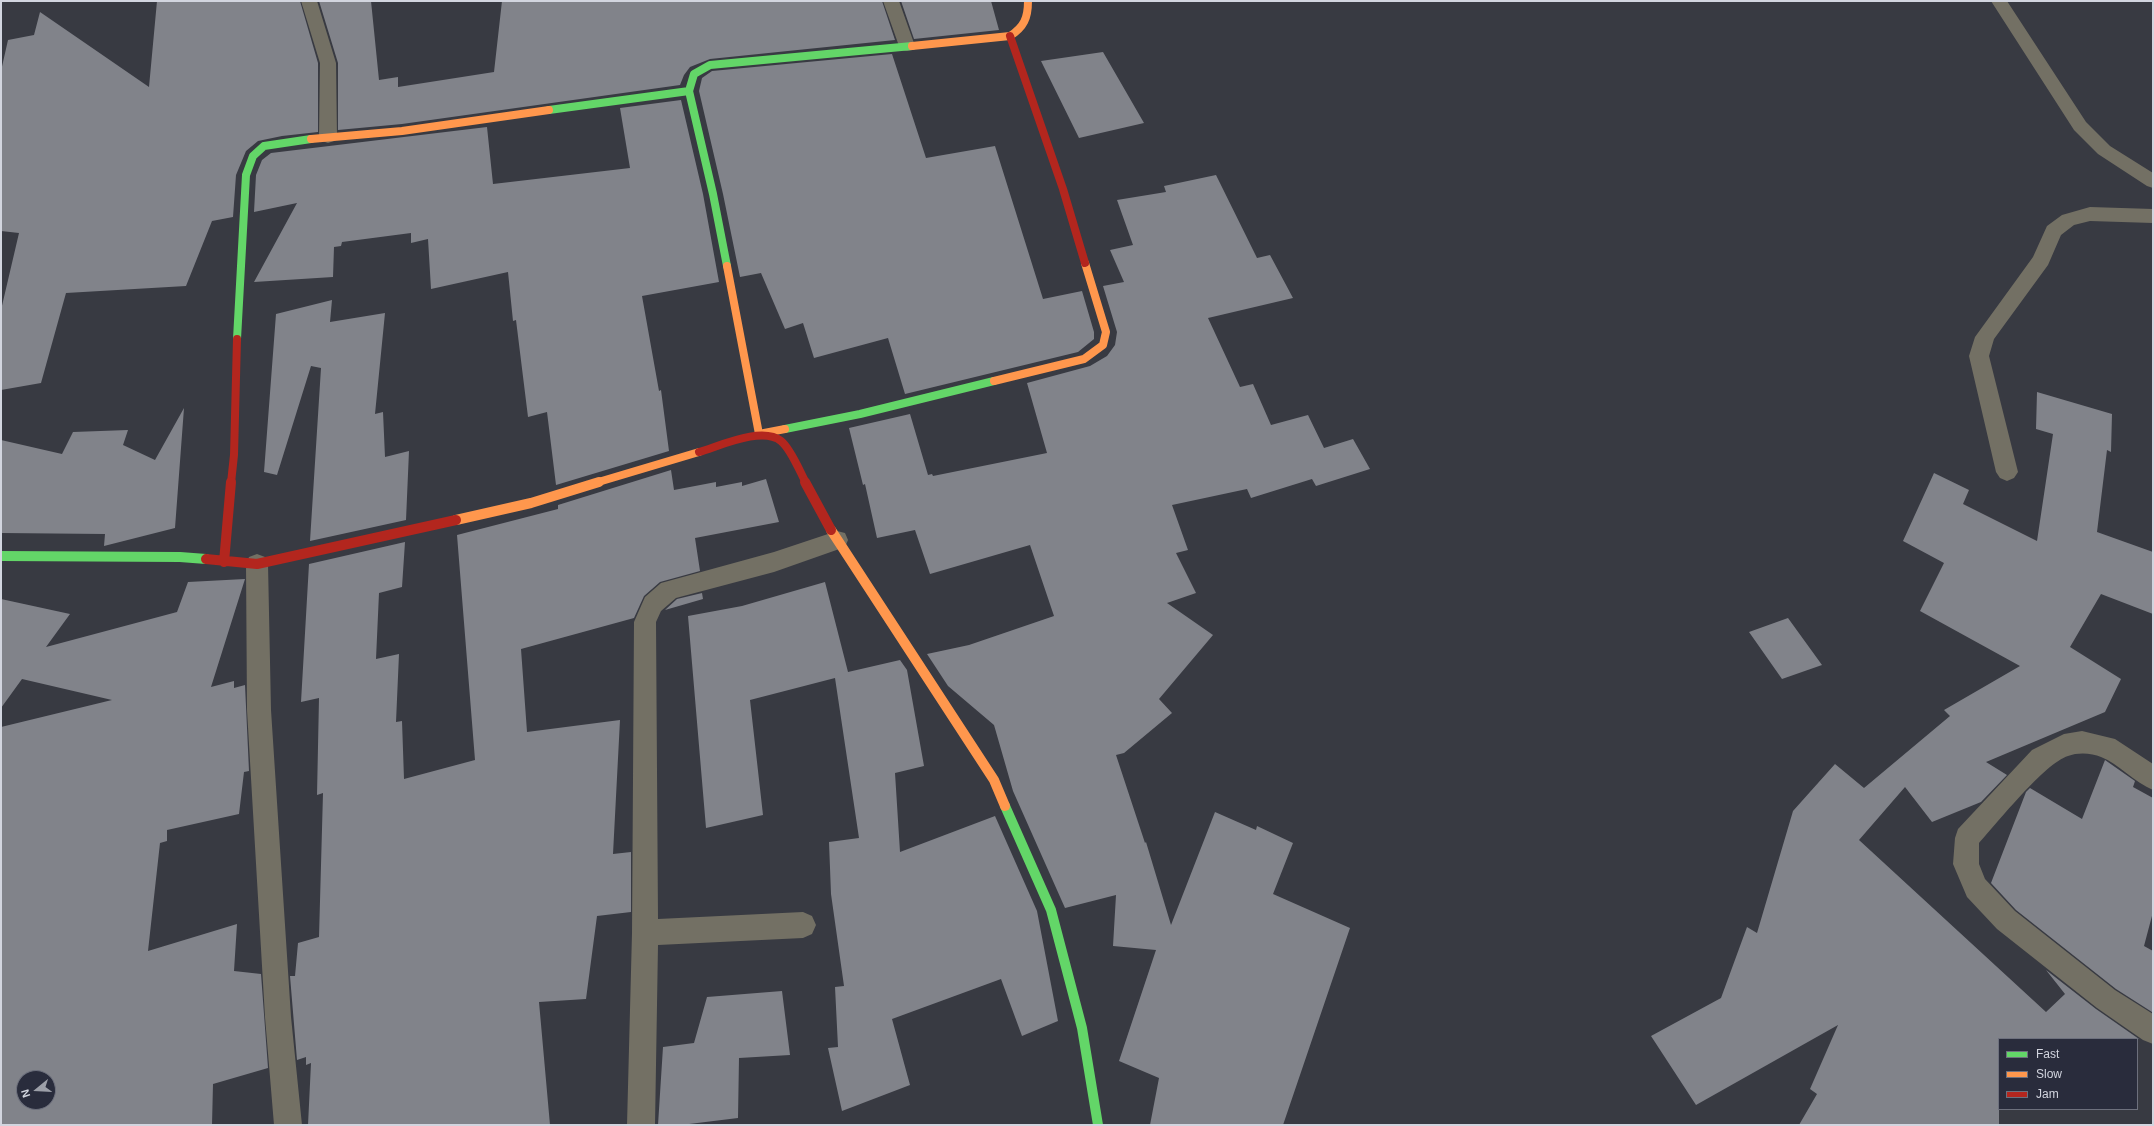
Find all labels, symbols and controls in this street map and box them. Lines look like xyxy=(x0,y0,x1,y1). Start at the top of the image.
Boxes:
legend xyxy=(1998,1038,2138,1110)
text: Fast xyxy=(2036,1047,2059,1061)
text: Slow xyxy=(2036,1067,2062,1081)
north arrow xyxy=(16,1070,56,1110)
text: Jam xyxy=(2036,1087,2059,1101)
text: N xyxy=(19,1088,32,1099)

